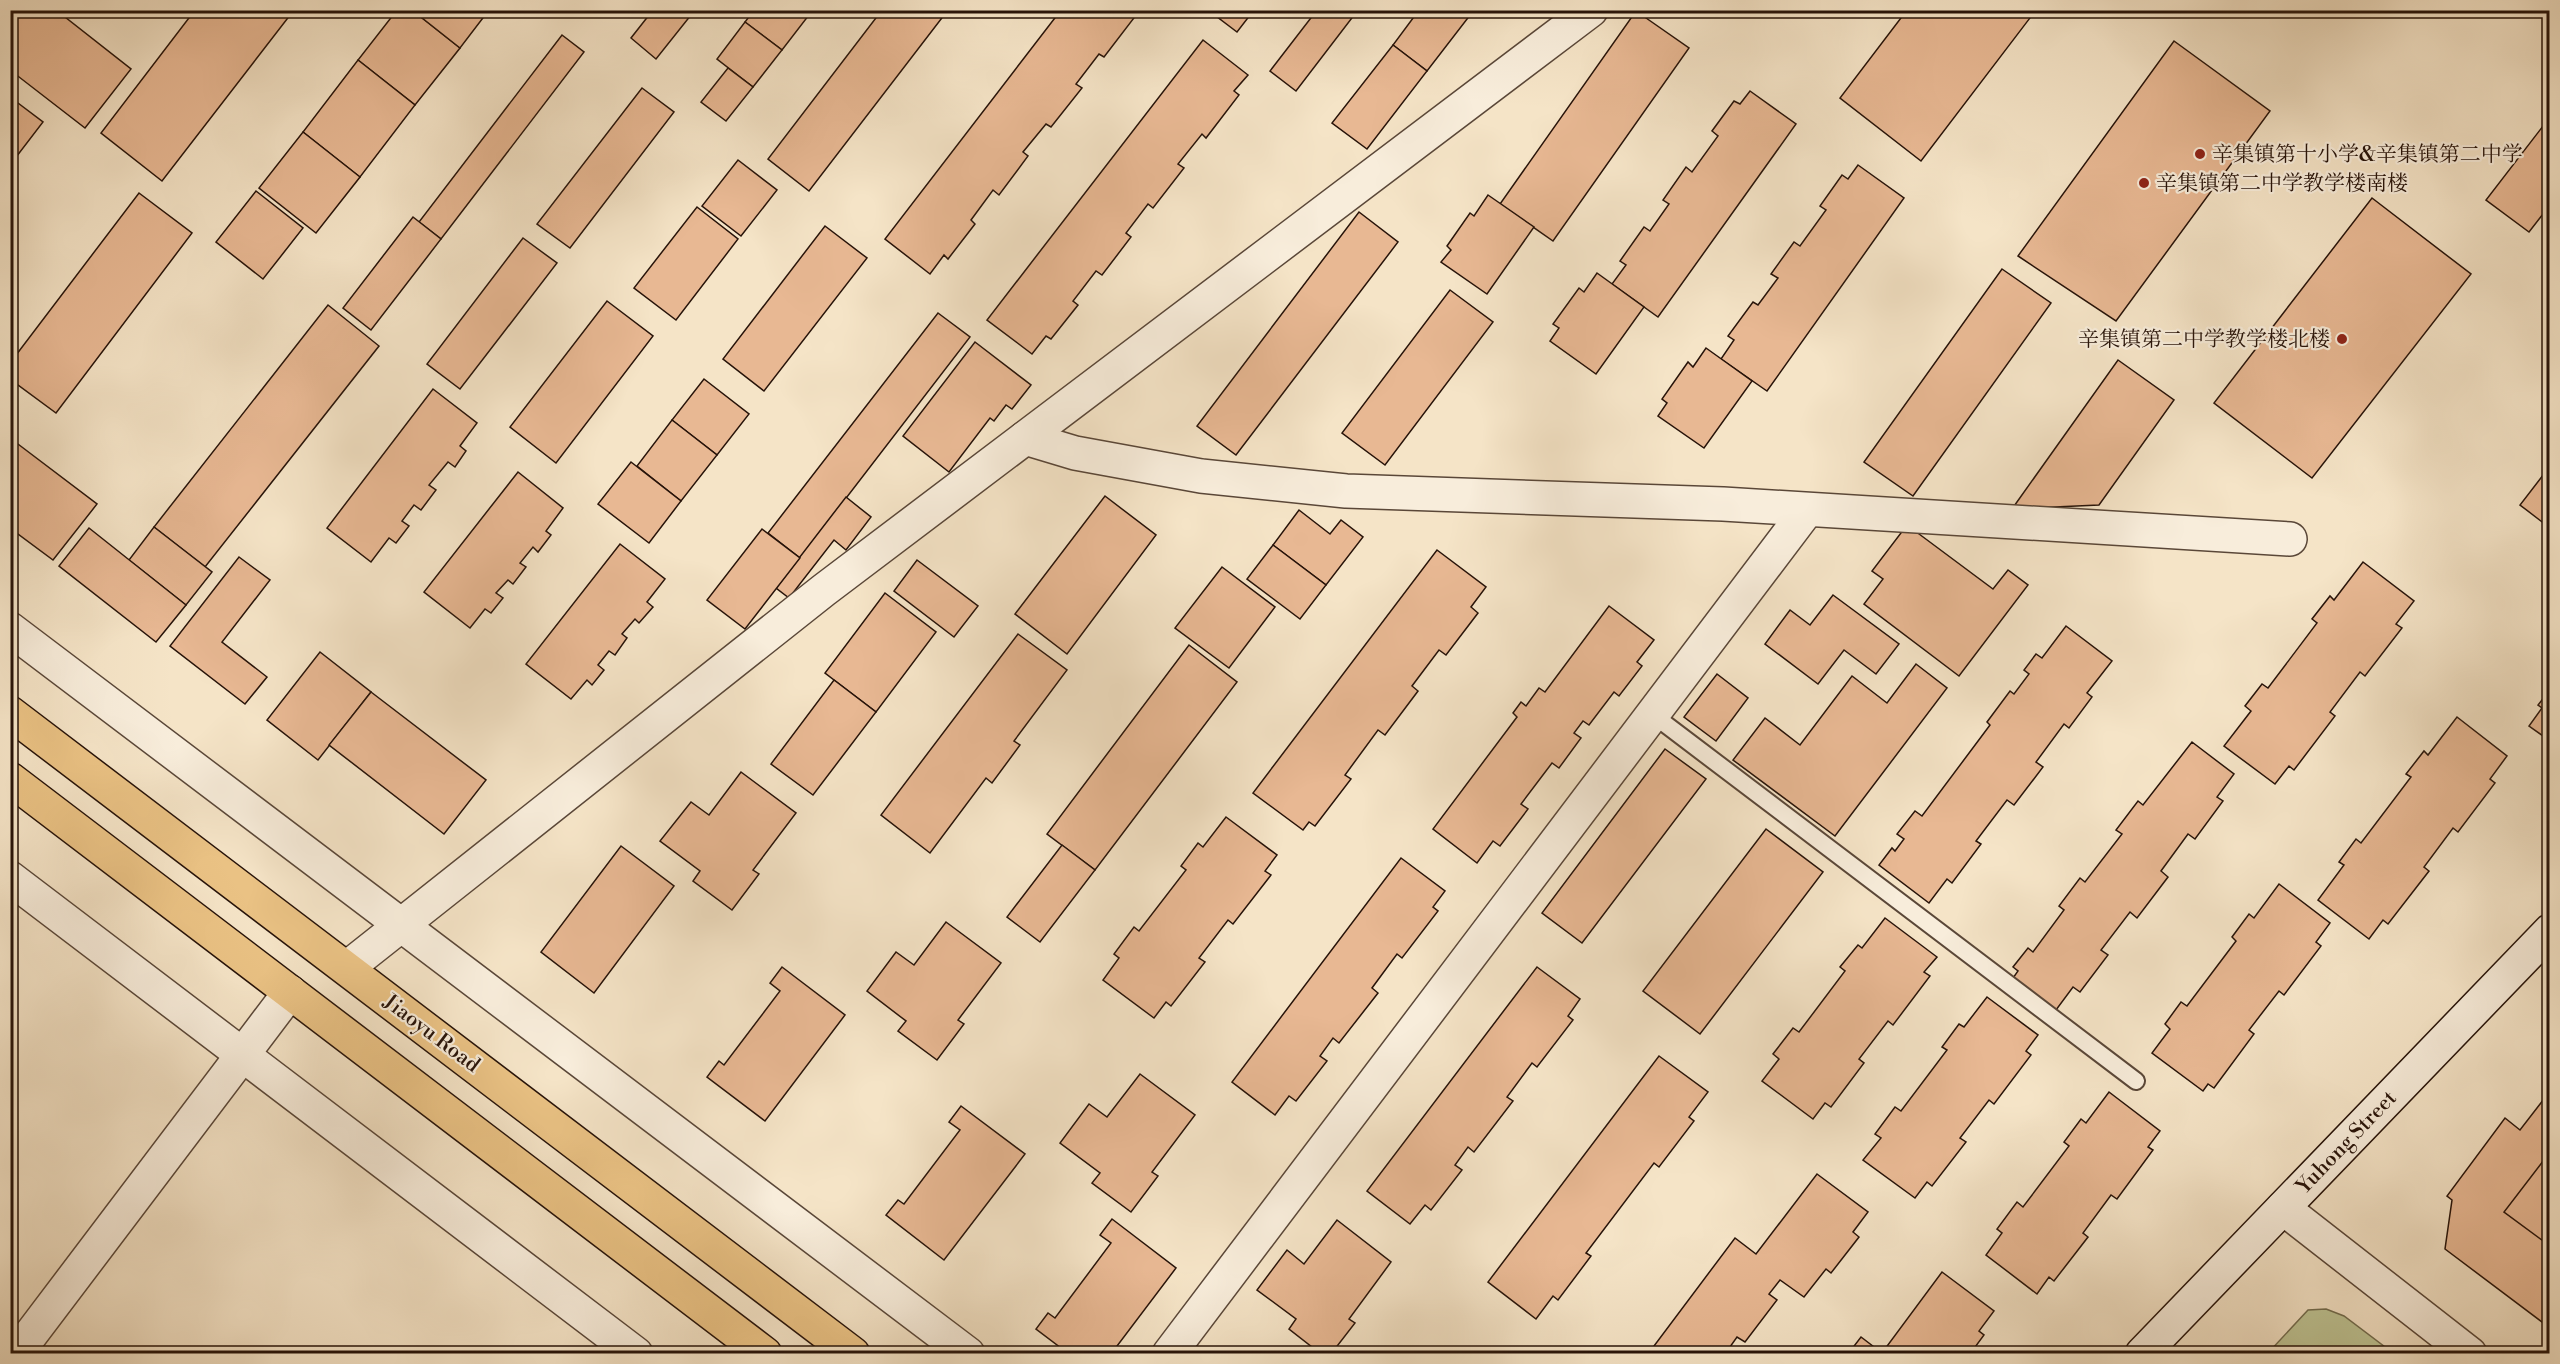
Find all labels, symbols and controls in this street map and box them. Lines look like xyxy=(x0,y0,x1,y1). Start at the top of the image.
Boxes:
place label: 辛集镇第十小学&辛集镇第二中学 xyxy=(2212,142,2523,168)
marker: 辛集镇第十小学&辛集镇第二中学 xyxy=(2193,147,2207,161)
place label: 辛集镇第二中学教学楼南楼 xyxy=(2156,171,2408,197)
marker: 辛集镇第二中学教学楼南楼 xyxy=(2137,176,2151,190)
place label: 辛集镇第二中学教学楼北楼 xyxy=(2078,327,2330,353)
marker: 辛集镇第二中学教学楼北楼 xyxy=(2335,332,2349,346)
street label: Jiaoyu Road xyxy=(377,989,485,1078)
street label: Yuhong Street xyxy=(2290,1085,2403,1200)

